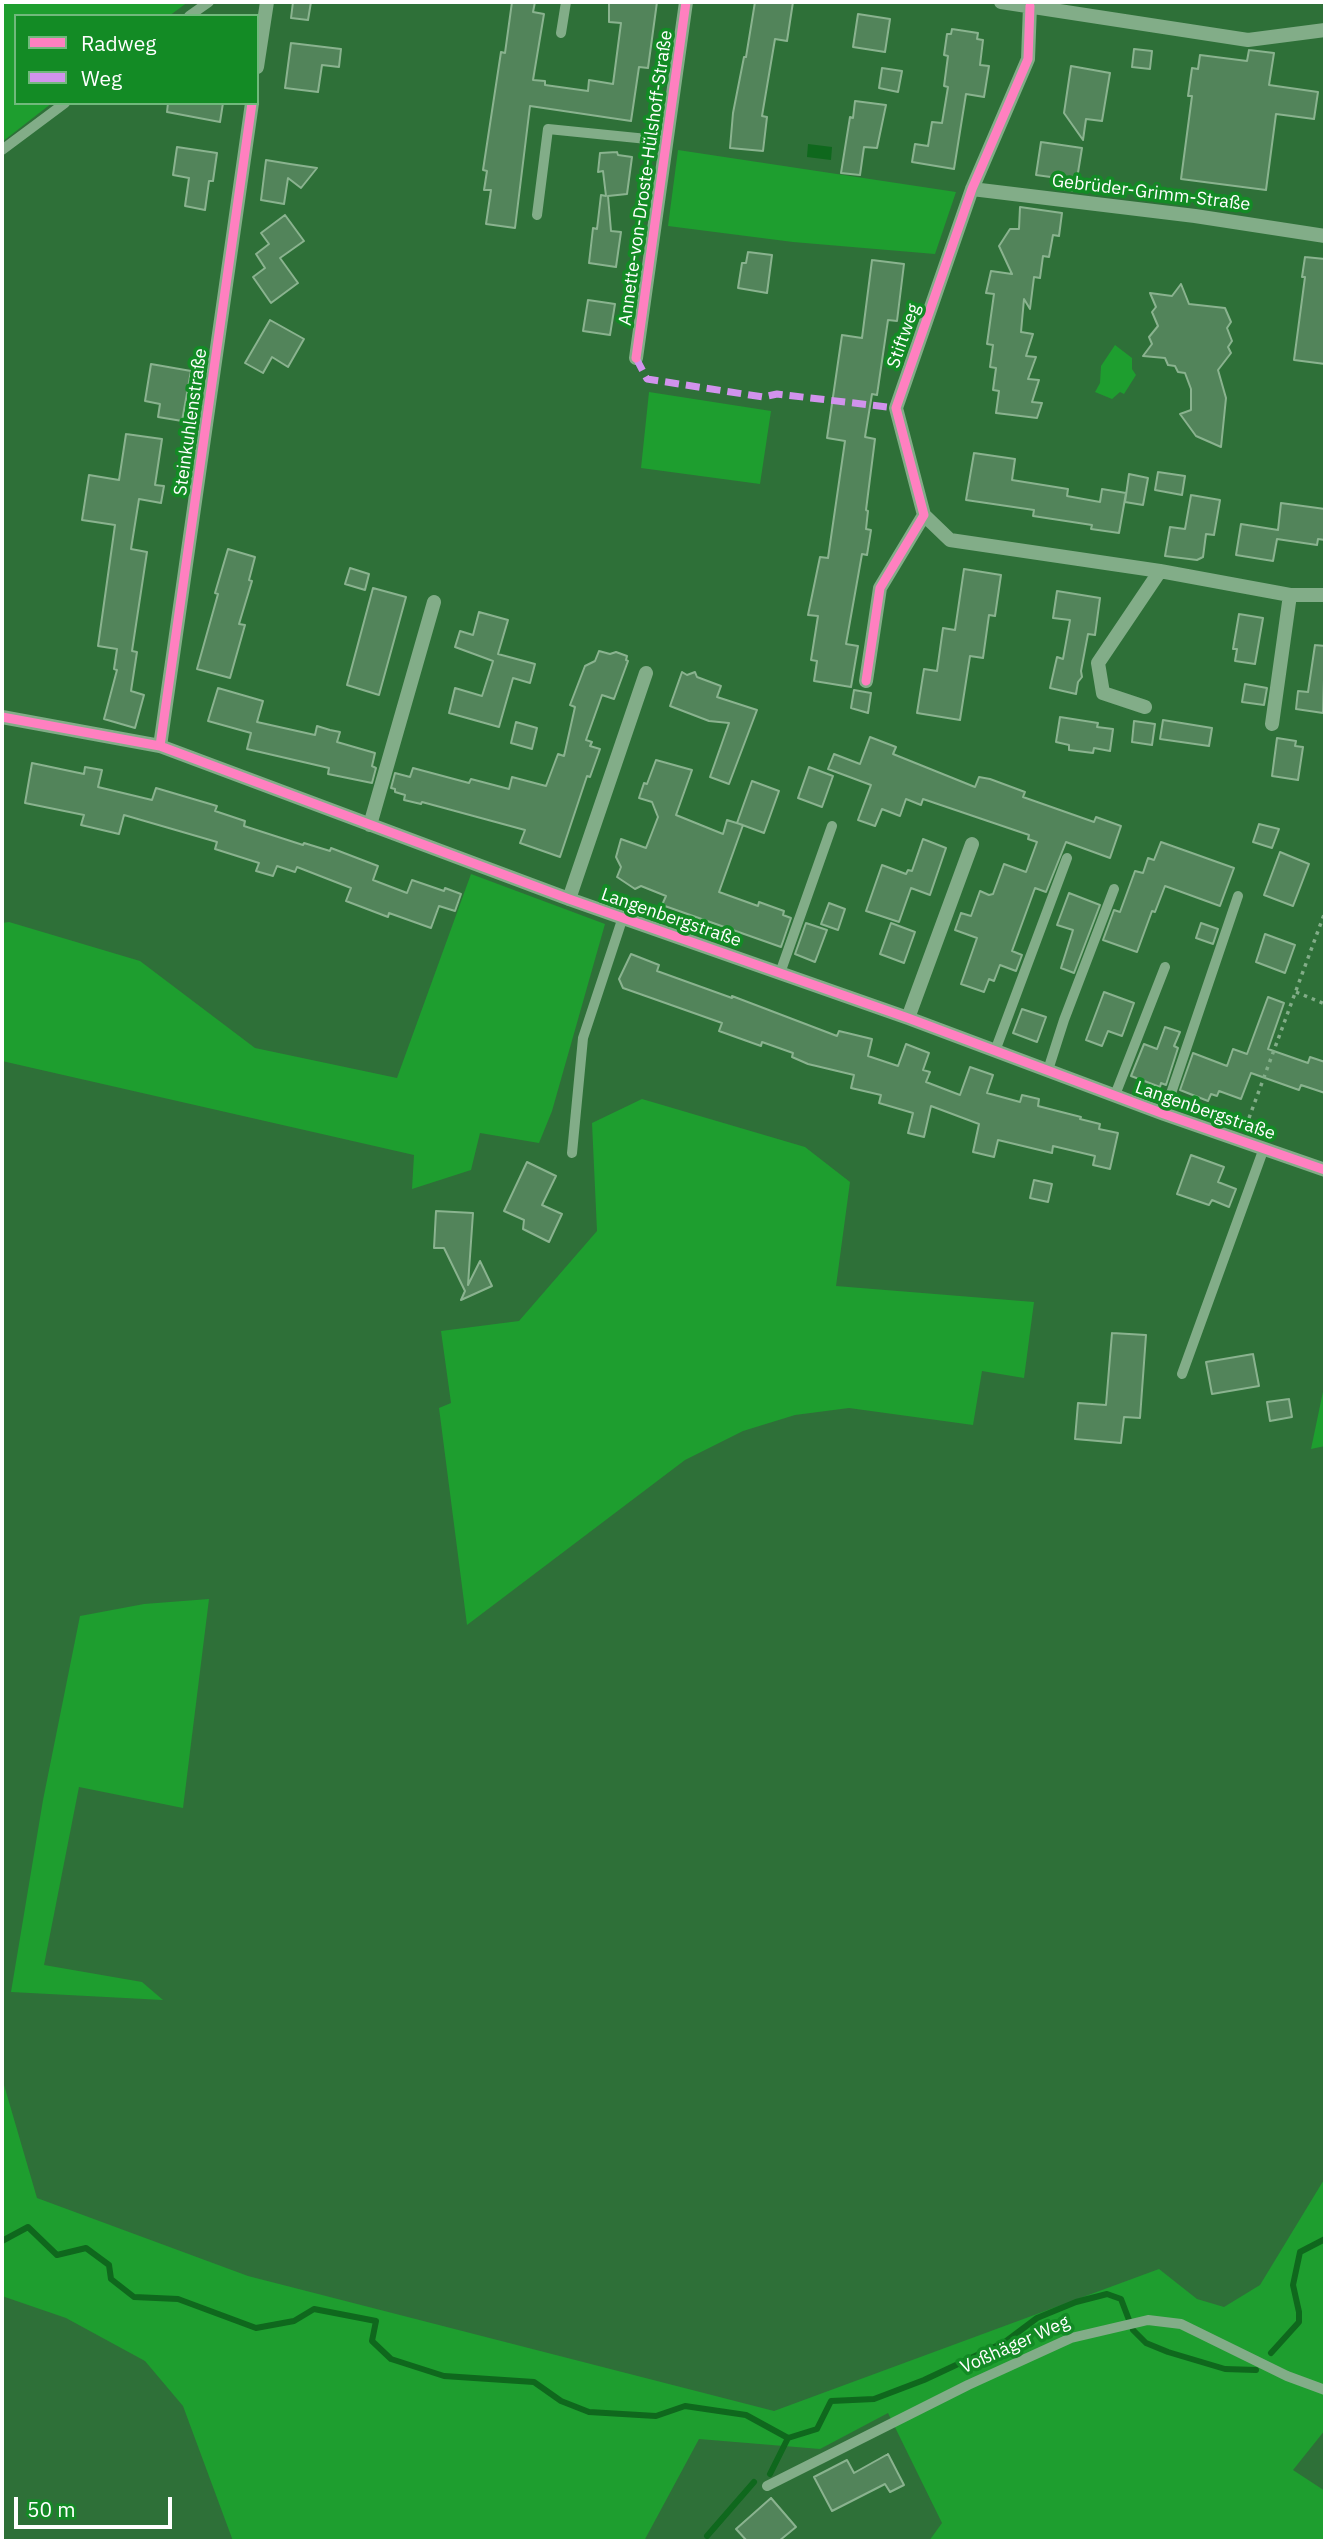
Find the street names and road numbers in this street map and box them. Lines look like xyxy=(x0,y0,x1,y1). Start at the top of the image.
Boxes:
street label: Annette-von-Droste-Hülshoff-Straße xyxy=(615,29,677,327)
street label: Gebrüder-Grimm-Straße xyxy=(1050,170,1252,216)
street label: Stiftweg xyxy=(883,301,925,371)
street label: Steinkuhlenstraße xyxy=(170,347,212,497)
street label: Langenbergstraße xyxy=(598,884,744,952)
street label: Langenbergstraße xyxy=(1132,1077,1278,1145)
street label: Voßhäger Weg xyxy=(957,2311,1073,2379)

